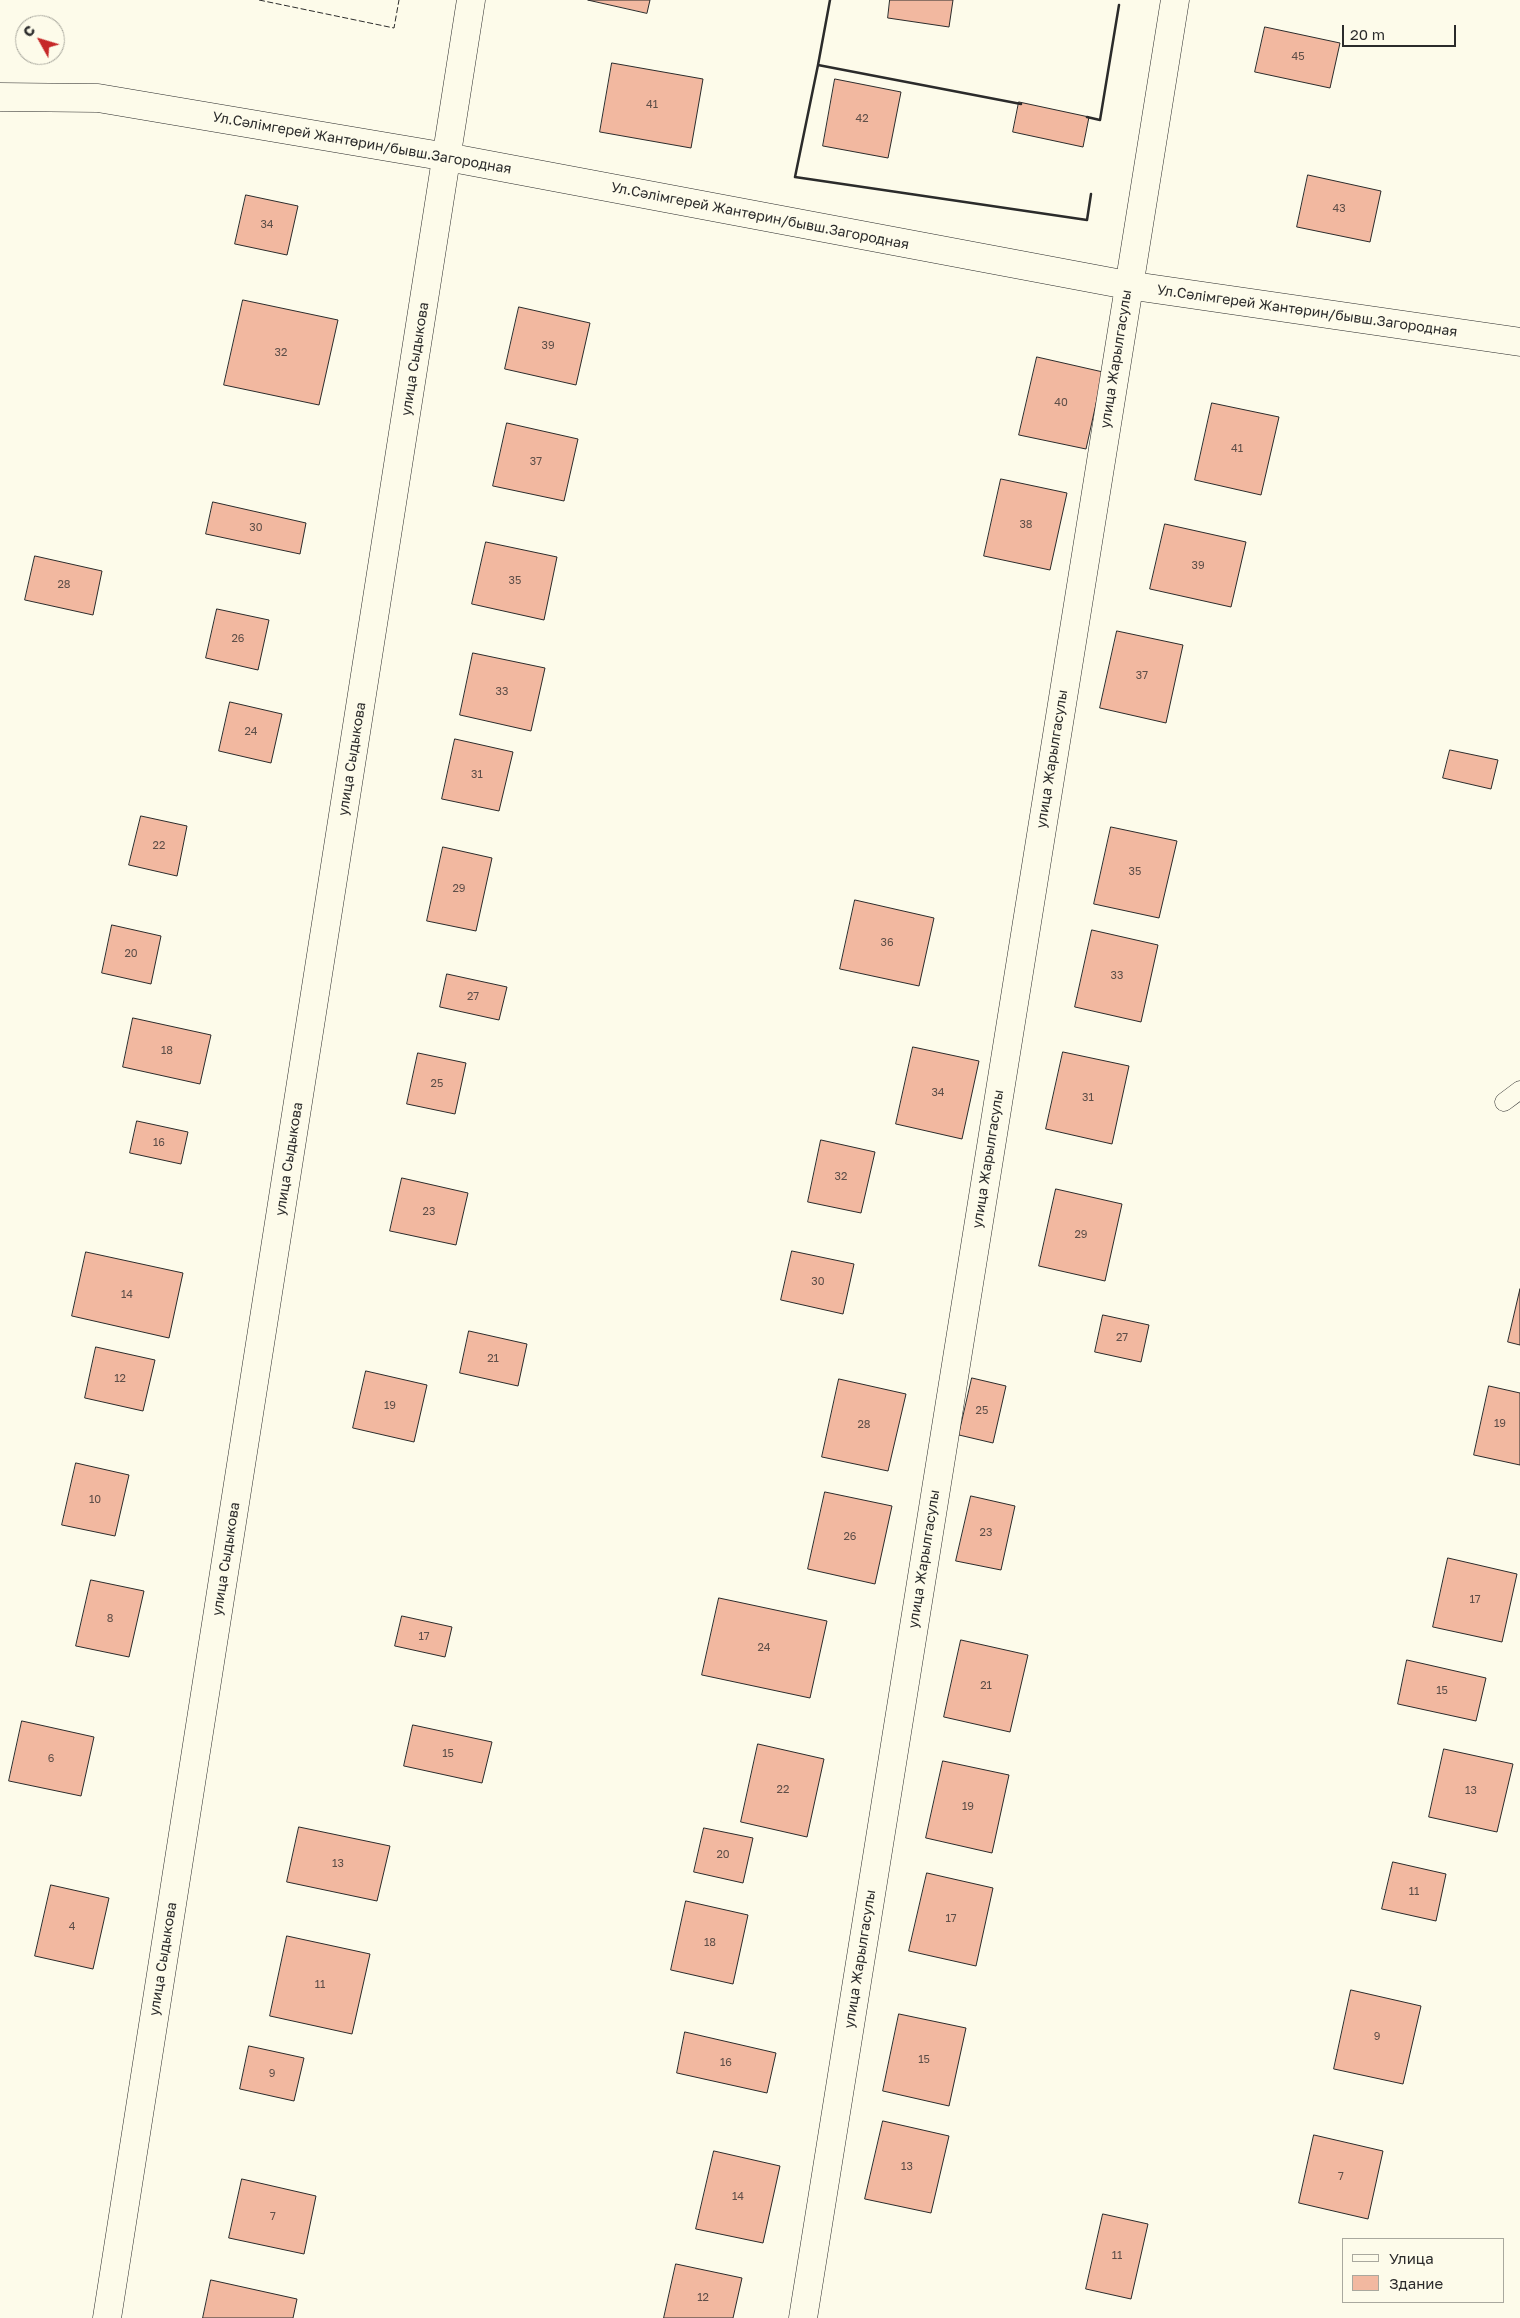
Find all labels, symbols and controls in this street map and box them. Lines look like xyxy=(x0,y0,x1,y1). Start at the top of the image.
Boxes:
north arrow xyxy=(15,15,65,65)
scale bar xyxy=(1345,15,1459,47)
text: С xyxy=(19,22,38,40)
text: 20 m xyxy=(1350,25,1385,43)
house number: 45 xyxy=(1291,50,1305,64)
house number: 41 xyxy=(646,98,658,112)
street label: Ул.Сәлімгерей Жантөрин/бывш.Загородная xyxy=(211,108,513,178)
house number: 42 xyxy=(855,112,869,126)
street label: Ул.Сәлімгерей Жантөрин/бывш.Загородная xyxy=(609,179,911,253)
house number: 43 xyxy=(1332,202,1346,216)
house number: 34 xyxy=(260,218,274,232)
street label: Ул.Сәлімгерей Жантөрин/бывш.Загородная xyxy=(1156,282,1458,340)
street label: улица Жарылгасулы xyxy=(1097,288,1135,430)
street label: улица Сыдыкова xyxy=(398,301,432,417)
house number: 39 xyxy=(541,339,555,353)
house number: 32 xyxy=(275,346,287,360)
house number: 40 xyxy=(1054,396,1068,410)
house number: 41 xyxy=(1231,442,1243,456)
house number: 37 xyxy=(530,455,542,469)
house number: 38 xyxy=(1019,518,1033,532)
house number: 30 xyxy=(249,521,263,535)
house number: 39 xyxy=(1191,559,1205,573)
house number: 35 xyxy=(509,574,521,588)
house number: 28 xyxy=(57,578,71,592)
house number: 26 xyxy=(231,632,245,646)
house number: 37 xyxy=(1136,669,1148,683)
house number: 33 xyxy=(496,685,508,699)
street label: улица Жарылгасулы xyxy=(1033,688,1071,830)
street label: улица Сыдыкова xyxy=(335,701,369,817)
house number: 24 xyxy=(244,725,258,739)
house number: 31 xyxy=(471,768,483,782)
house number: 22 xyxy=(153,839,165,853)
house number: 35 xyxy=(1129,865,1141,879)
house number: 29 xyxy=(452,882,466,896)
house number: 36 xyxy=(880,936,894,950)
house number: 20 xyxy=(124,947,138,961)
house number: 33 xyxy=(1111,969,1123,983)
house number: 27 xyxy=(467,990,479,1004)
house number: 18 xyxy=(161,1044,173,1058)
house number: 25 xyxy=(431,1077,443,1091)
house number: 34 xyxy=(931,1086,945,1100)
street label: улица Жарылгасулы xyxy=(969,1088,1007,1230)
house number: 31 xyxy=(1082,1091,1094,1105)
street label: улица Сыдыкова xyxy=(272,1101,306,1217)
house number: 16 xyxy=(153,1136,165,1150)
house number: 32 xyxy=(835,1170,847,1184)
house number: 23 xyxy=(423,1205,435,1219)
house number: 29 xyxy=(1074,1228,1088,1242)
house number: 30 xyxy=(811,1275,825,1289)
house number: 14 xyxy=(121,1288,133,1302)
house number: 27 xyxy=(1116,1331,1128,1345)
house number: 21 xyxy=(487,1352,499,1366)
house number: 12 xyxy=(114,1372,126,1386)
house number: 19 xyxy=(384,1399,396,1413)
house number: 25 xyxy=(976,1404,988,1418)
house number: 19 xyxy=(1494,1417,1506,1431)
house number: 28 xyxy=(857,1418,871,1432)
street label: улица Жарылгасулы xyxy=(905,1488,943,1630)
house number: 10 xyxy=(89,1493,101,1507)
street label: улица Сыдыкова xyxy=(209,1501,243,1617)
house number: 23 xyxy=(980,1526,992,1540)
house number: 26 xyxy=(843,1530,857,1544)
house number: 17 xyxy=(1469,1593,1481,1607)
house number: 8 xyxy=(107,1612,113,1626)
house number: 17 xyxy=(418,1630,430,1644)
house number: 24 xyxy=(757,1641,771,1655)
house number: 21 xyxy=(980,1679,992,1693)
house number: 15 xyxy=(1436,1684,1448,1698)
house number: 15 xyxy=(442,1747,454,1761)
house number: 6 xyxy=(48,1752,54,1766)
house number: 22 xyxy=(777,1783,789,1797)
house number: 13 xyxy=(1465,1784,1477,1798)
house number: 19 xyxy=(962,1800,974,1814)
house number: 20 xyxy=(716,1848,730,1862)
house number: 13 xyxy=(332,1857,344,1871)
house number: 11 xyxy=(1409,1885,1419,1899)
street label: улица Жарылгасулы xyxy=(841,1888,879,2030)
street label: улица Сыдыкова xyxy=(146,1901,180,2017)
house number: 17 xyxy=(945,1912,957,1926)
house number: 4 xyxy=(69,1920,75,1934)
house number: 18 xyxy=(704,1936,716,1950)
house number: 11 xyxy=(315,1978,325,1992)
house number: 9 xyxy=(1374,2030,1380,2044)
house number: 15 xyxy=(918,2053,930,2067)
house number: 16 xyxy=(720,2056,732,2070)
house number: 9 xyxy=(269,2067,275,2081)
house number: 13 xyxy=(901,2160,913,2174)
house number: 7 xyxy=(1338,2170,1344,2184)
house number: 14 xyxy=(732,2190,744,2204)
house number: 7 xyxy=(270,2210,276,2224)
legend xyxy=(1342,2238,1505,2303)
house number: 11 xyxy=(1112,2249,1122,2263)
text: Улица xyxy=(1389,2249,1434,2267)
text: Здание xyxy=(1389,2274,1443,2292)
house number: 12 xyxy=(697,2291,709,2305)

